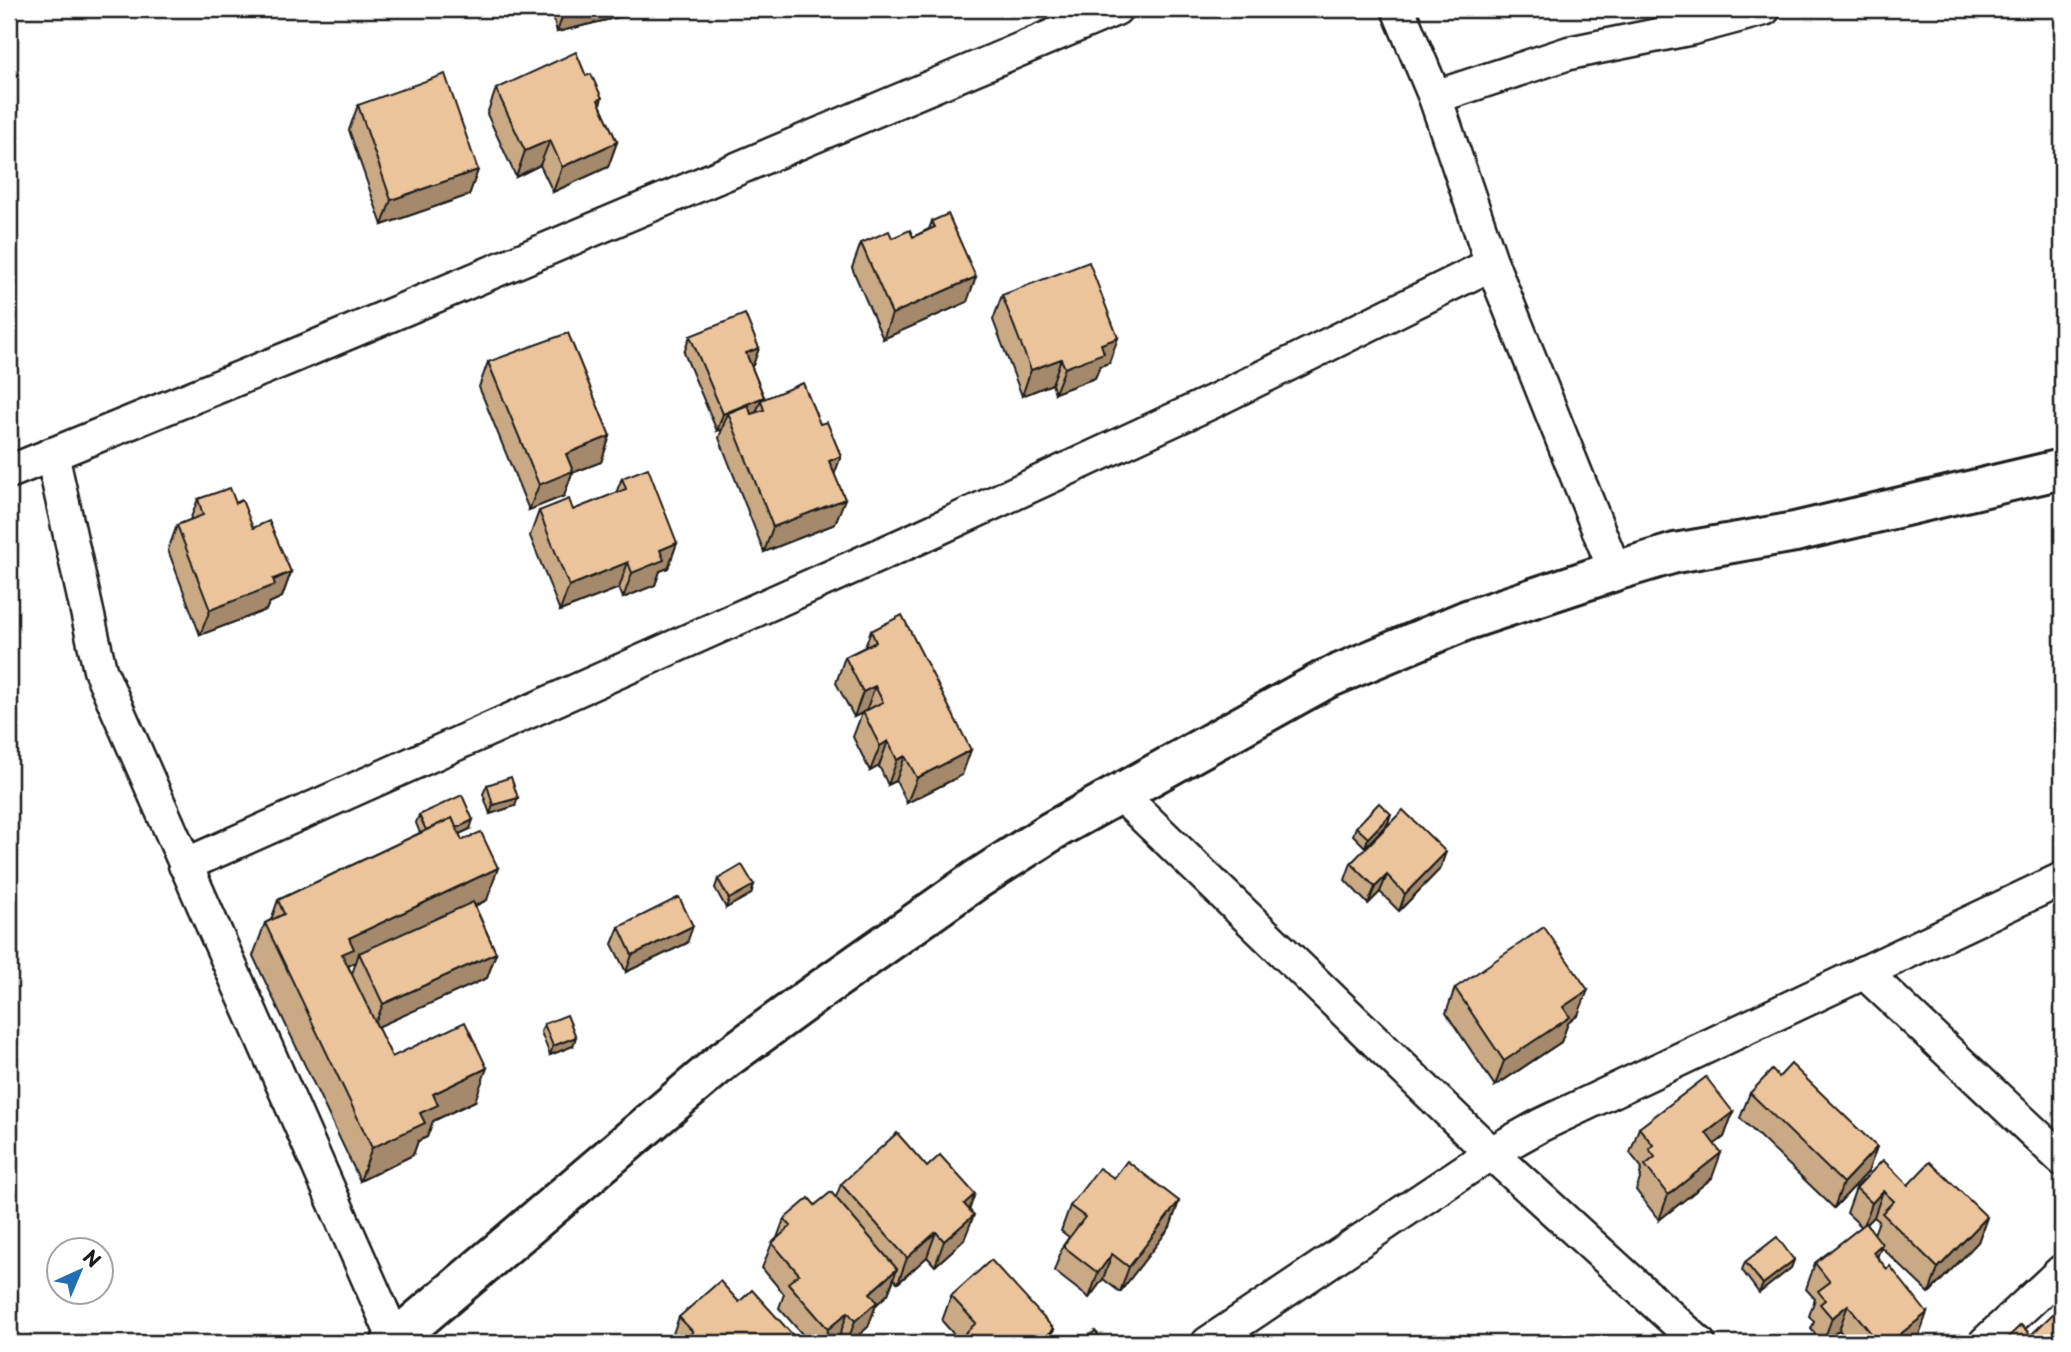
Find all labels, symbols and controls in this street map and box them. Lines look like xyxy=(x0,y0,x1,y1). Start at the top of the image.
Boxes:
north arrow xyxy=(46,1236,116,1306)
text: N xyxy=(77,1243,108,1273)

